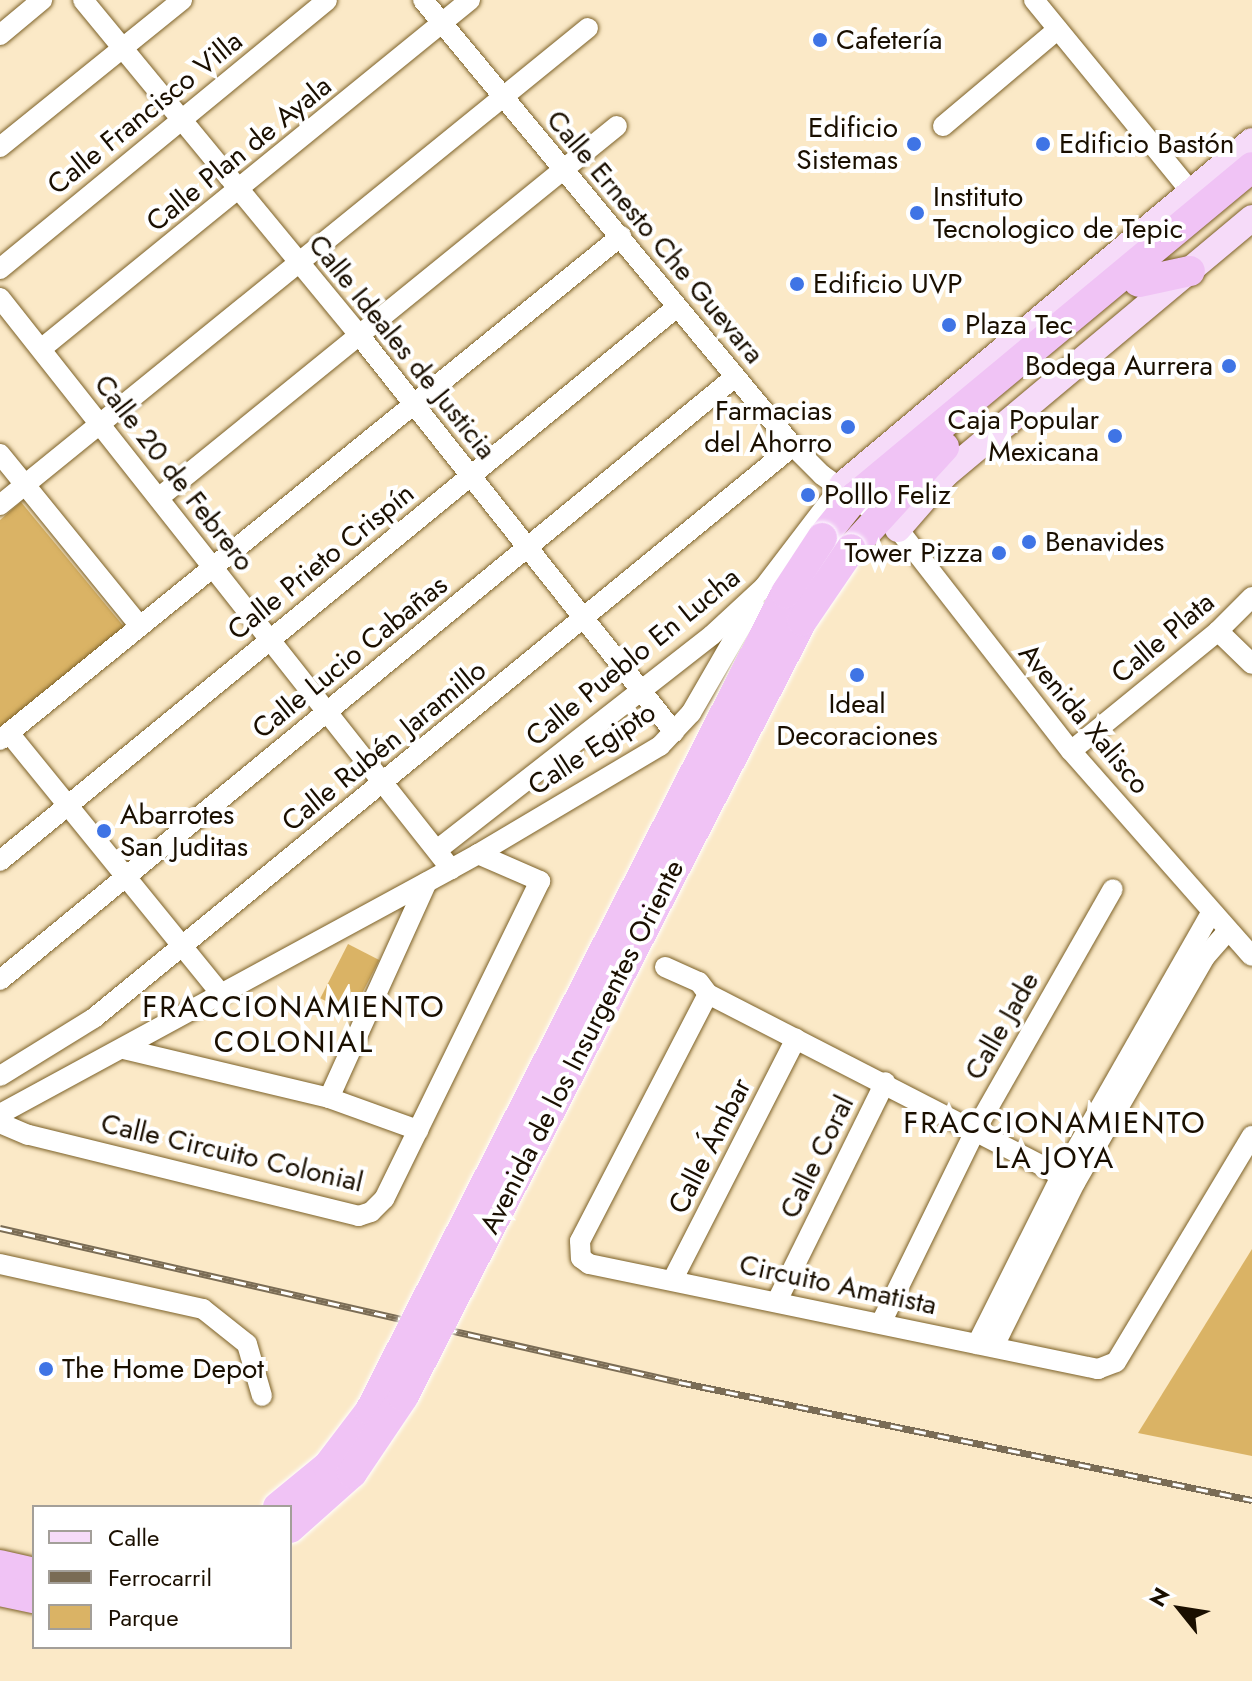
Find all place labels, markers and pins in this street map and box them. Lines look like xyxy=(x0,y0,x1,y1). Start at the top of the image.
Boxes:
place label: Cafetería xyxy=(836,23,943,57)
marker: Cafetería xyxy=(811,31,829,49)
place label: Edificio Sistemas xyxy=(796,111,898,177)
place label: Edificio Bastón xyxy=(1059,127,1234,161)
marker: Edificio Sistemas xyxy=(905,135,923,153)
marker: Edificio Bastón xyxy=(1034,135,1052,153)
place label: Instituto Tecnologico de Tepic xyxy=(933,180,1183,246)
marker: Instituto Tecnologico de Tepic xyxy=(908,204,926,222)
place label: Edificio UVP xyxy=(813,267,963,301)
marker: Edificio UVP xyxy=(788,275,806,293)
place label: Plaza Tec xyxy=(965,308,1073,342)
marker: Plaza Tec xyxy=(940,316,958,334)
place label: Bodega Aurrera xyxy=(1025,349,1213,383)
marker: Bodega Aurrera xyxy=(1220,357,1238,375)
place label: Farmacias del Ahorro xyxy=(704,394,832,460)
place label: Caja Popular Mexicana xyxy=(948,403,1099,469)
marker: Farmacias del Ahorro xyxy=(839,418,857,436)
marker: Caja Popular Mexicana xyxy=(1106,427,1124,445)
place label: Polllo Feliz xyxy=(824,478,951,512)
marker: Polllo Feliz xyxy=(799,486,817,504)
place label: Benavides xyxy=(1045,525,1164,559)
marker: Benavides xyxy=(1020,533,1038,551)
place label: Tower Pizza xyxy=(844,536,983,570)
marker: Tower Pizza xyxy=(990,544,1008,562)
marker: Ideal Decoraciones xyxy=(848,666,866,684)
place label: Ideal Decoraciones xyxy=(776,687,938,753)
place label: Abarrotes San Juditas xyxy=(120,798,248,864)
marker: Abarrotes San Juditas xyxy=(95,822,113,840)
place label: The Home Depot xyxy=(62,1352,264,1386)
marker: The Home Depot xyxy=(37,1360,55,1378)

